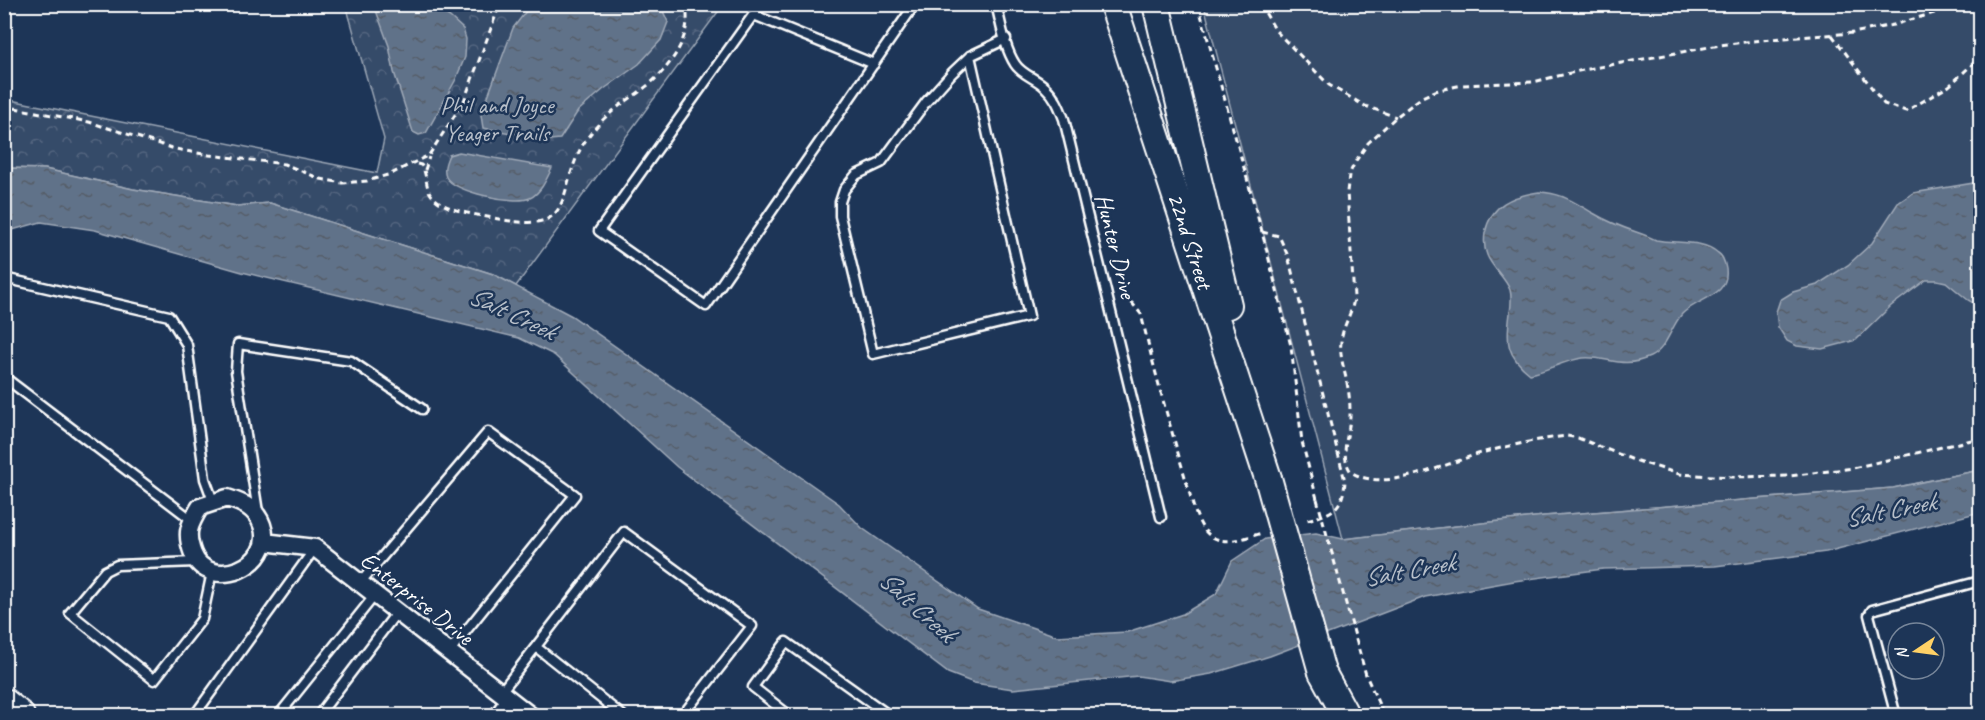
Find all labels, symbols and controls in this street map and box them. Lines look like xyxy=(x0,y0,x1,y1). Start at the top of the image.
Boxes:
park label: Phil and Joyce Yeager Trails xyxy=(440,90,556,148)
street label: 22nd Street xyxy=(1161,189,1221,295)
street label: Hunter Drive xyxy=(1089,191,1144,303)
water label: Salt Creek xyxy=(464,279,564,349)
water label: Salt Creek xyxy=(1842,484,1942,535)
street label: Enterprise Drive xyxy=(355,545,481,653)
water label: Salt Creek xyxy=(1361,545,1461,594)
water label: Salt Creek xyxy=(872,563,965,652)
north arrow xyxy=(1886,621,1946,681)
text: N xyxy=(1891,644,1913,661)

